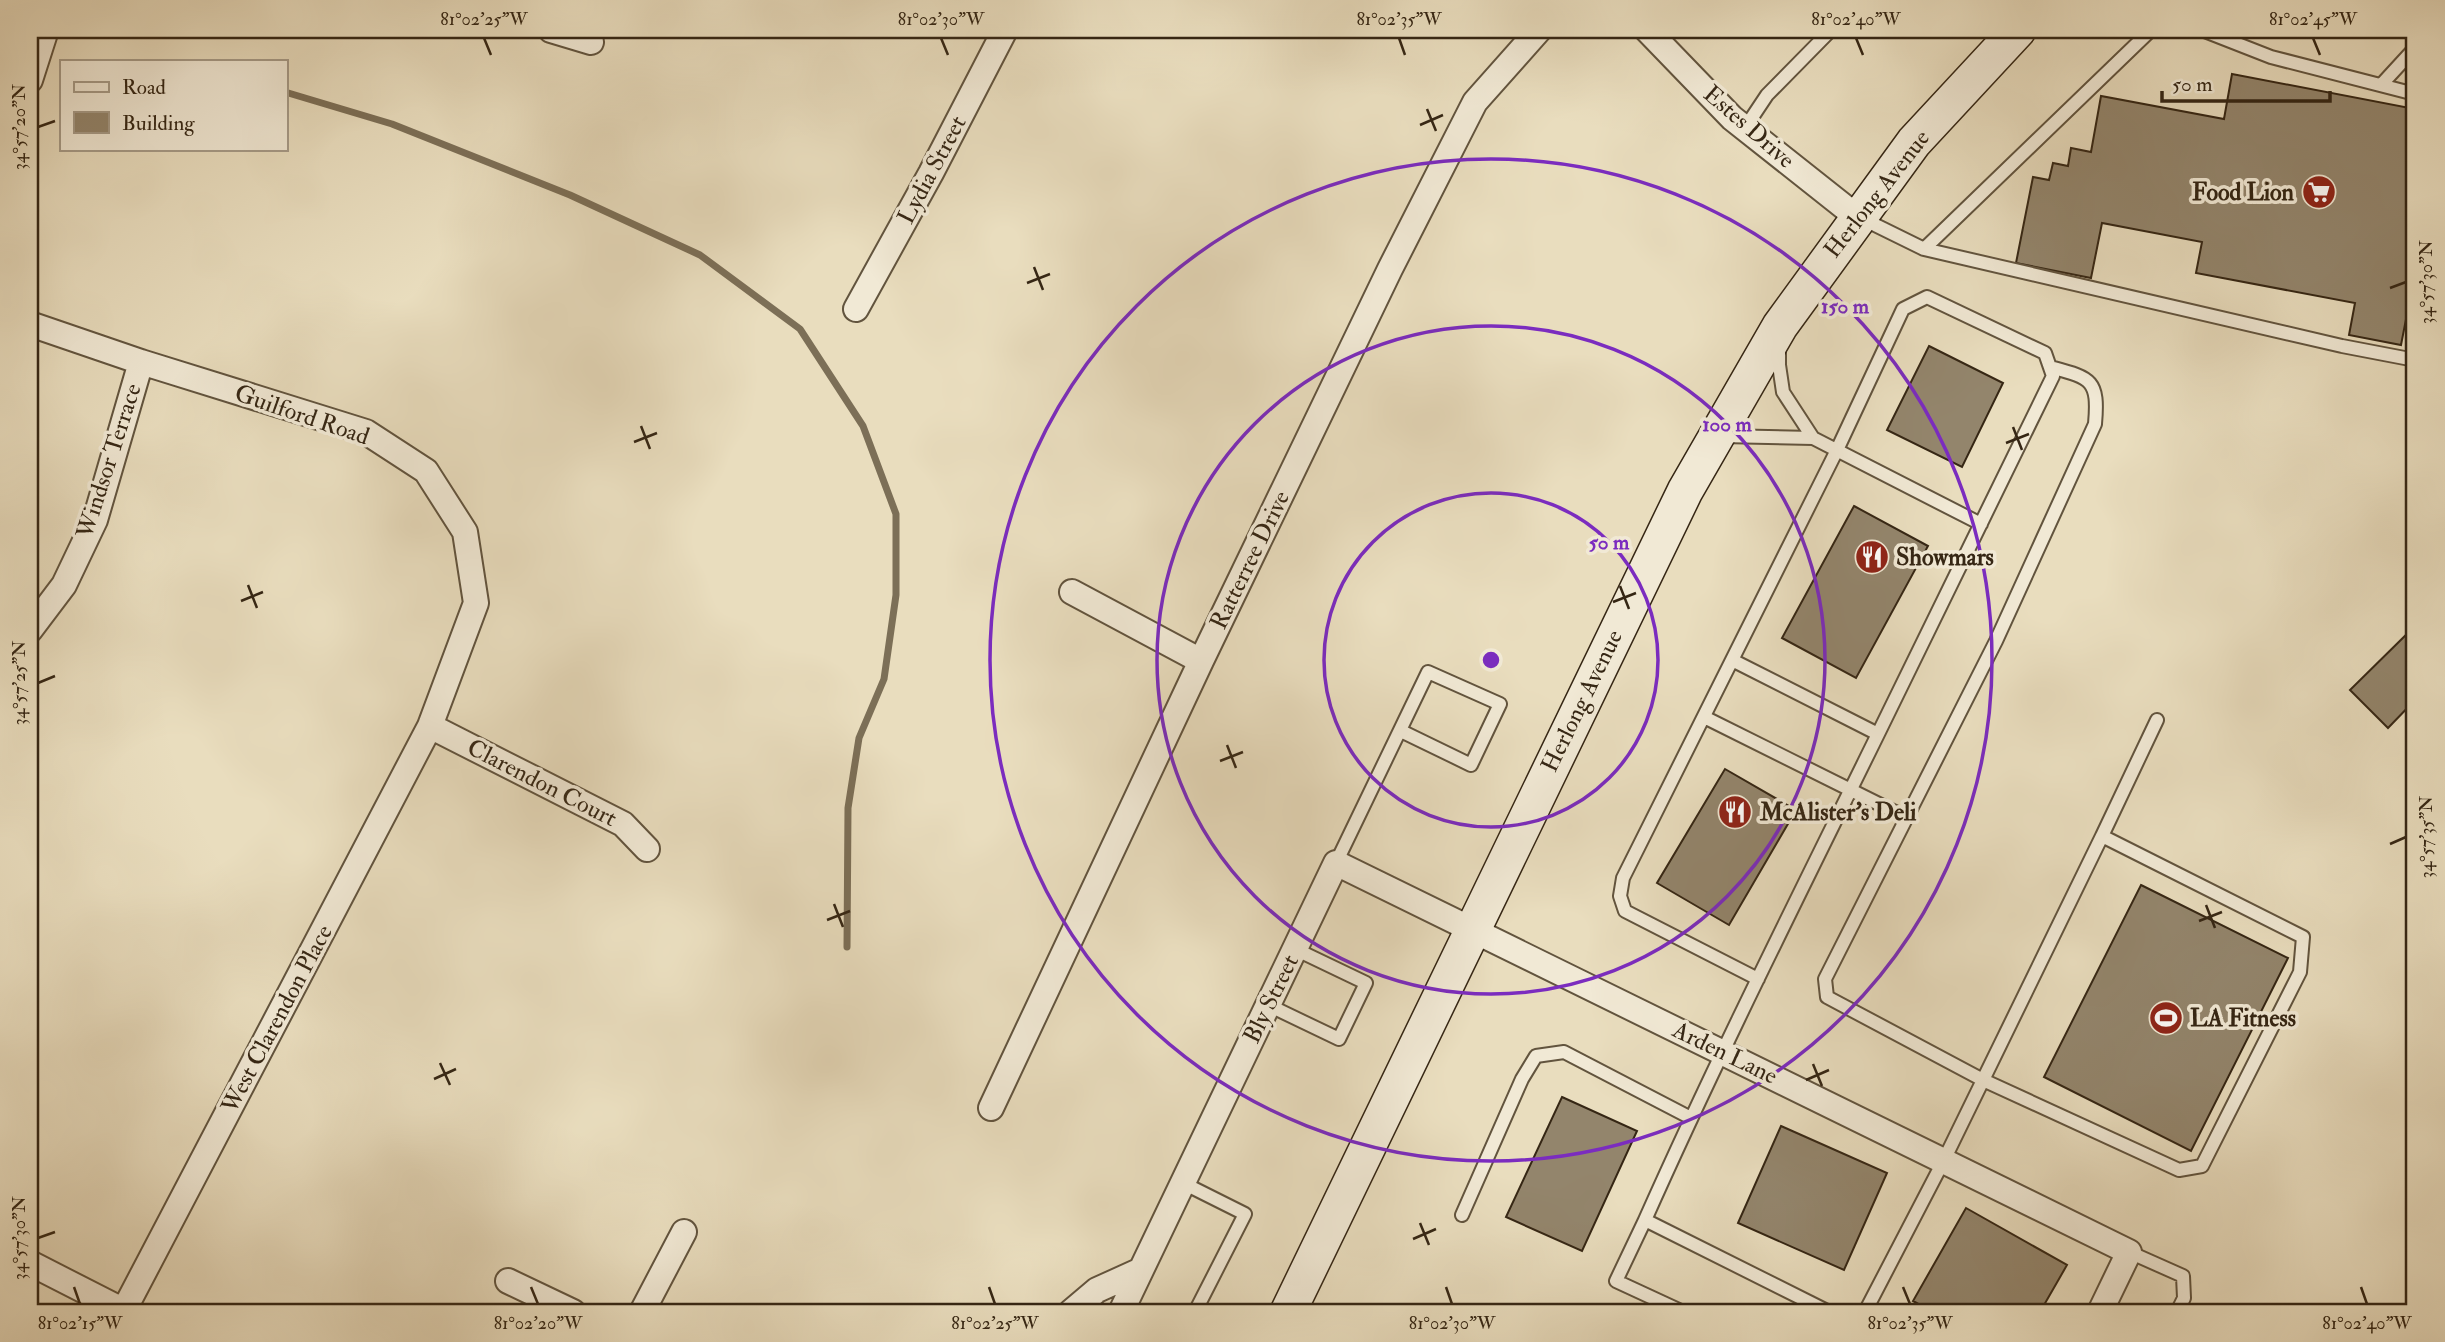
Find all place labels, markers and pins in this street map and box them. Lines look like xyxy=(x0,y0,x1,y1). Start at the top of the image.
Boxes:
supermarket icon: Food Lion xyxy=(2300,173,2338,211)
place label: Food Lion xyxy=(2192,177,2295,208)
restaurant icon: Showmars xyxy=(1853,538,1891,576)
place label: Showmars xyxy=(1896,542,1994,573)
centre of rings xyxy=(1479,648,1503,672)
restaurant icon: McAlister's Deli xyxy=(1716,793,1754,831)
place label: McAlister's Deli xyxy=(1759,797,1917,828)
sports icon: LA Fitness xyxy=(2147,999,2185,1037)
place label: LA Fitness xyxy=(2190,1003,2296,1034)

